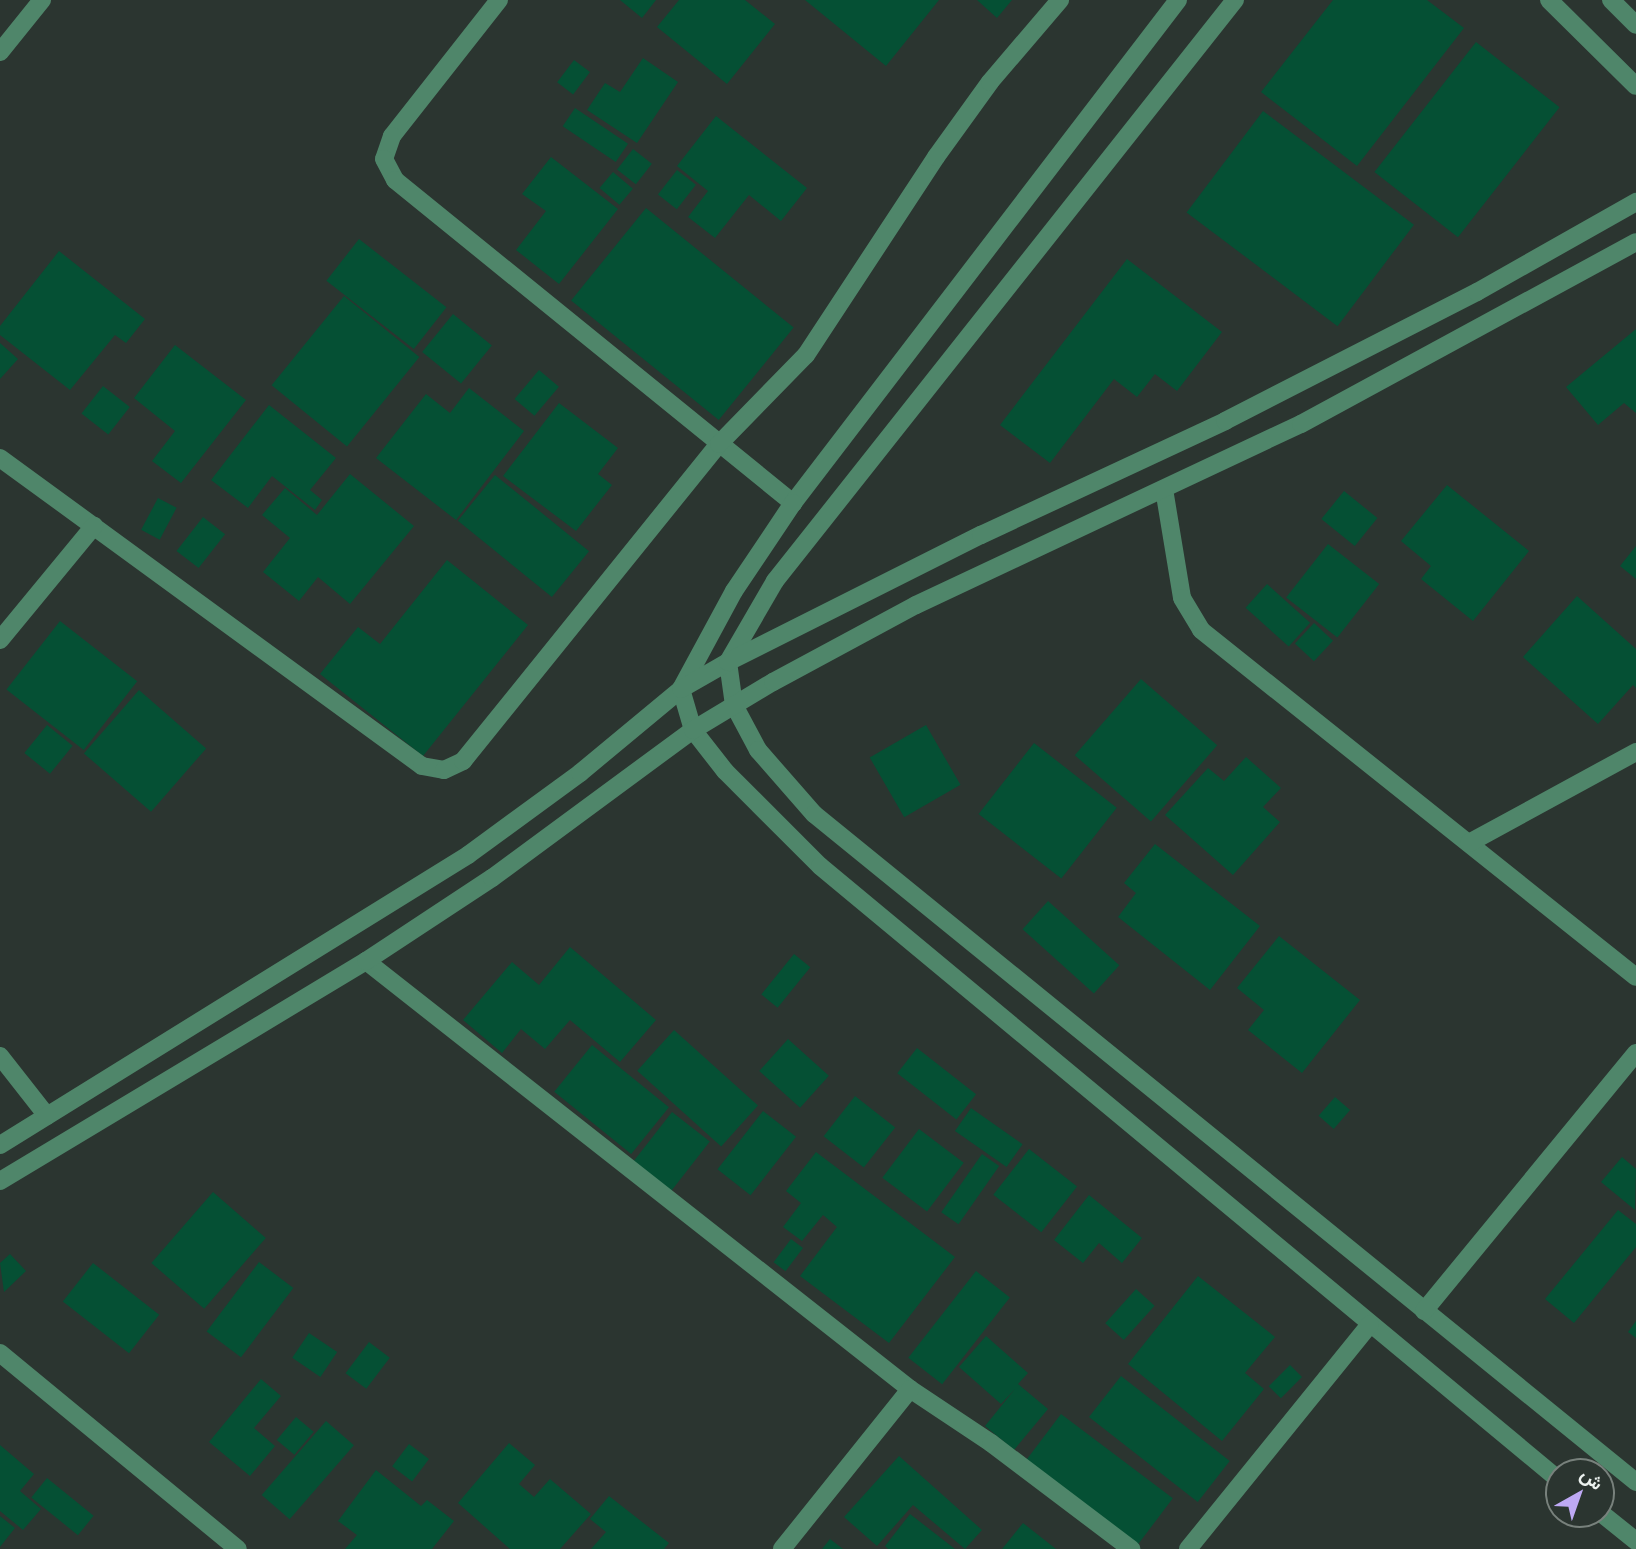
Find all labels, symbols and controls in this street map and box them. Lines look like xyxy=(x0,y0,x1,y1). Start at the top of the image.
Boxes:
north arrow xyxy=(1545,1458,1615,1528)
text: ش xyxy=(1576,1461,1609,1495)

